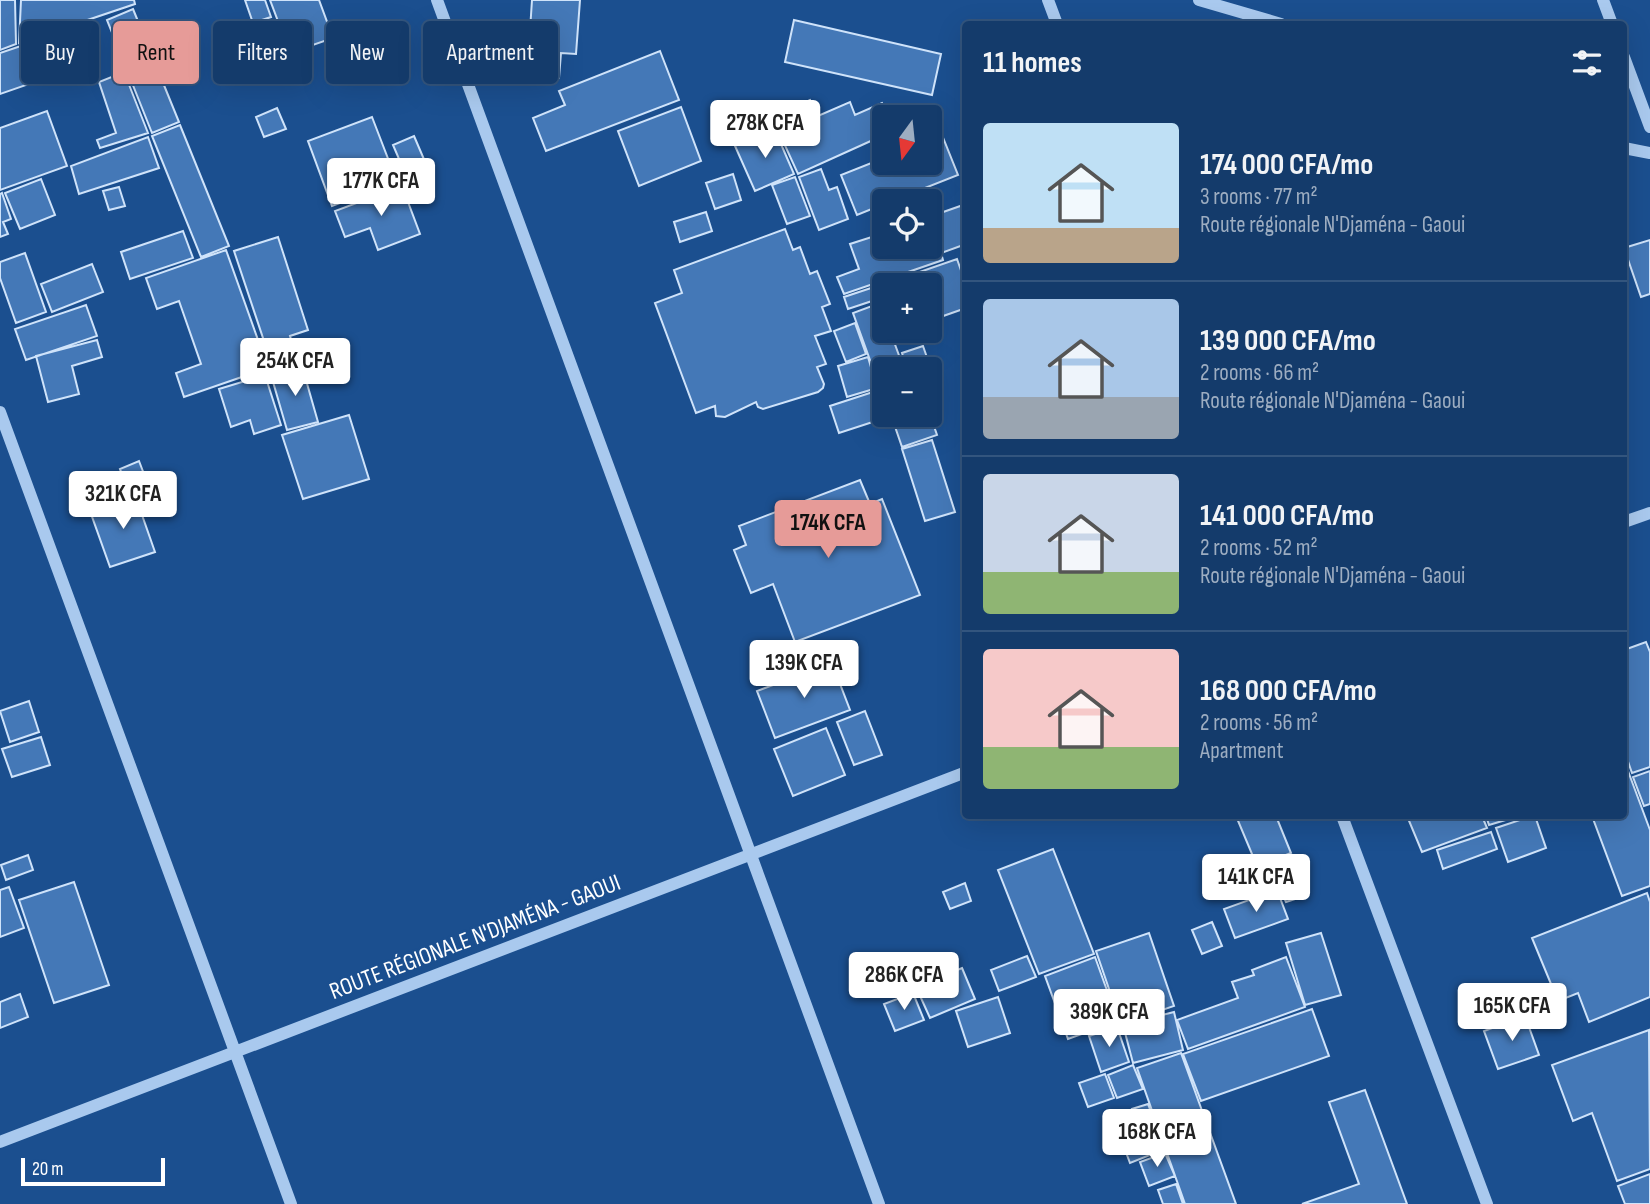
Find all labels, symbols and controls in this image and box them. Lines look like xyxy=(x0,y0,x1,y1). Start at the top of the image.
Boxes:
chip: Buy xyxy=(21,21,99,84)
chip: Rent xyxy=(113,21,199,84)
chip: Filters xyxy=(213,21,312,84)
chip: New xyxy=(326,21,409,84)
chip: Apartment xyxy=(423,21,558,84)
icon: filters xyxy=(1568,44,1606,82)
text: 11 homes xyxy=(983,45,1082,81)
pin: 278K CFA xyxy=(693,100,837,160)
north arrow xyxy=(872,105,942,175)
map controls xyxy=(872,105,942,427)
text: 278K CFA xyxy=(726,109,804,137)
text: 174 000 CFA/mo xyxy=(1200,147,1373,183)
icon: home xyxy=(1039,151,1123,235)
pin: 177K CFA xyxy=(309,158,453,218)
text: 177K CFA xyxy=(343,167,419,195)
text: 3 rooms · 77 m² xyxy=(1200,183,1318,211)
button: locate xyxy=(872,189,942,259)
text: Route régionale N'Djaména - Gaoui xyxy=(1200,211,1465,239)
button: + xyxy=(872,273,942,343)
text: 139 000 CFA/mo xyxy=(1200,323,1376,359)
icon: home xyxy=(1039,327,1123,411)
pin: 254K CFA xyxy=(223,338,367,398)
text: 254K CFA xyxy=(256,347,334,375)
button: − xyxy=(872,357,942,427)
text: 2 rooms · 66 m² xyxy=(1200,359,1319,387)
text: Route régionale N'Djaména - Gaoui xyxy=(1200,387,1465,415)
pin: 321K CFA xyxy=(51,472,195,531)
text: 321K CFA xyxy=(85,480,161,508)
text: 141 000 CFA/mo xyxy=(1200,498,1374,534)
pin: 174K CFA xyxy=(756,500,900,560)
icon: home xyxy=(1039,502,1123,586)
text: 174K CFA xyxy=(791,509,865,537)
text: 2 rooms · 52 m² xyxy=(1200,534,1318,562)
text: Route régionale N'Djaména - Gaoui xyxy=(1200,562,1465,590)
pin: 139K CFA xyxy=(732,640,876,700)
text: 139K CFA xyxy=(766,649,842,677)
text: 168 000 CFA/mo xyxy=(1200,673,1376,709)
icon: home xyxy=(1039,677,1123,761)
text: 2 rooms · 56 m² xyxy=(1200,709,1318,737)
text: Apartment xyxy=(1200,737,1284,765)
pin: 141K CFA xyxy=(1184,855,1328,914)
text: 141K CFA xyxy=(1218,863,1294,891)
street label: ROUTE RÉGIONALE N'DJAMÉNA - GAOUI xyxy=(325,868,625,1006)
pin: 286K CFA xyxy=(832,953,976,1012)
text: 286K CFA xyxy=(865,961,943,989)
pin: 165K CFA xyxy=(1440,984,1584,1043)
pin: 389K CFA xyxy=(1037,990,1181,1049)
text: 165K CFA xyxy=(1474,992,1550,1020)
text: 389K CFA xyxy=(1070,998,1148,1026)
pin: 168K CFA xyxy=(1085,1110,1229,1169)
text: 168K CFA xyxy=(1118,1118,1196,1146)
scale bar xyxy=(21,1155,164,1187)
text: 20 m xyxy=(32,1158,64,1181)

